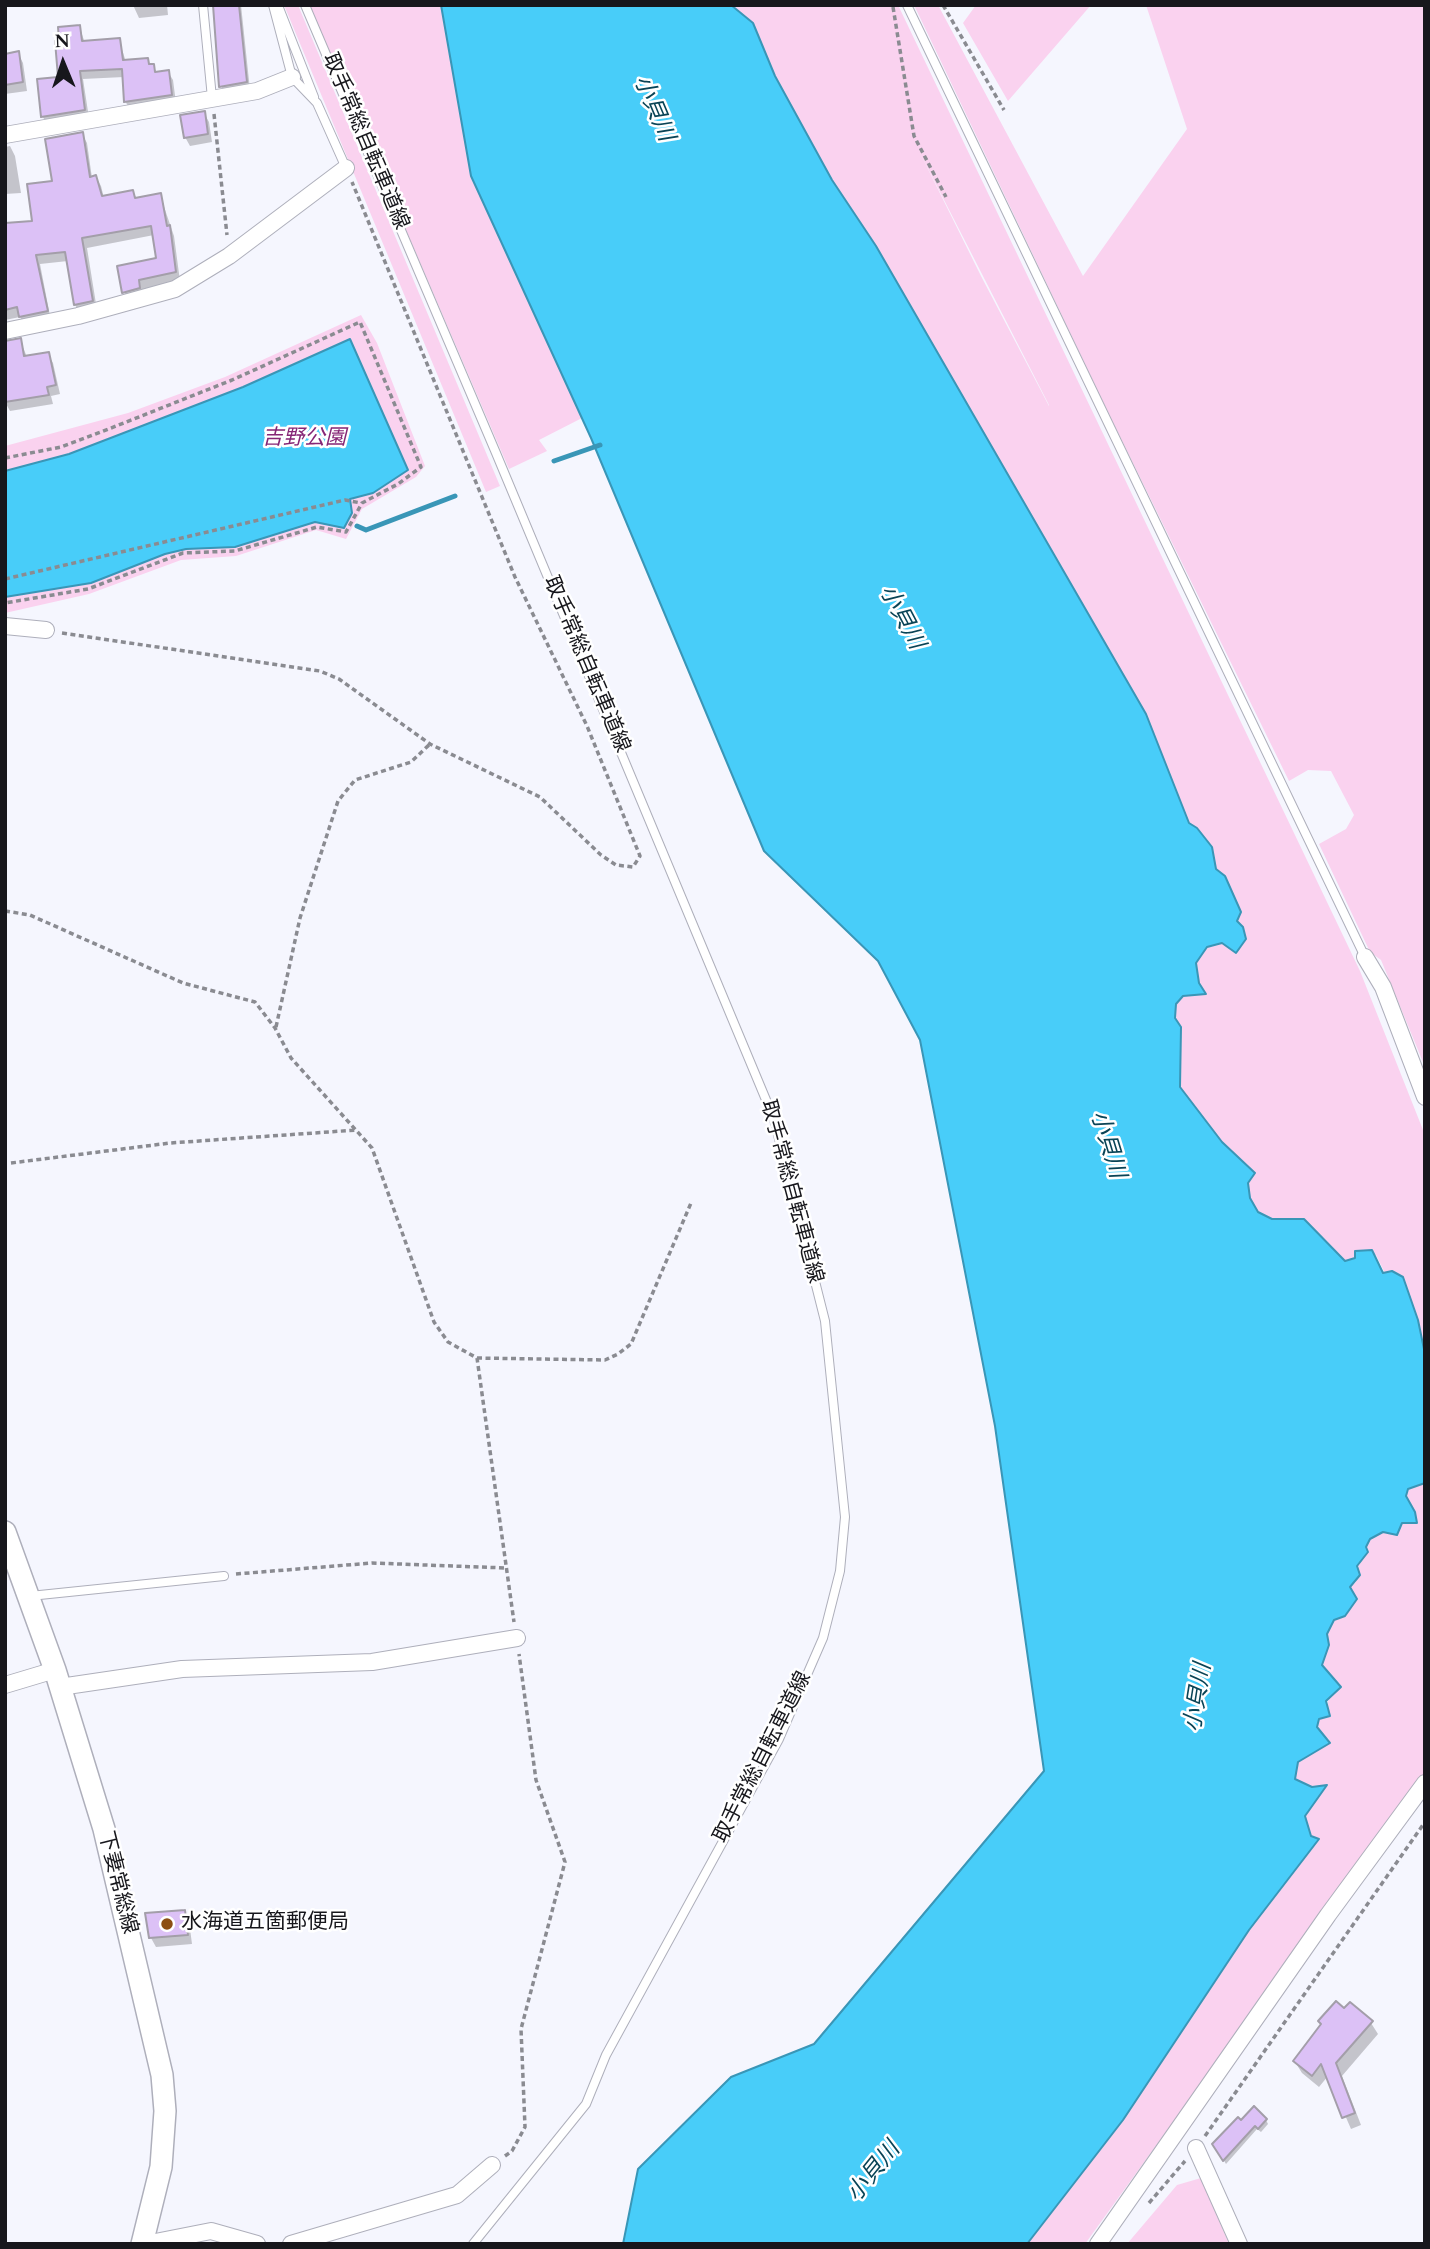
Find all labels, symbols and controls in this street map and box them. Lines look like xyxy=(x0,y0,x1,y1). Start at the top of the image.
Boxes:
text: N xyxy=(54,27,71,56)
north arrow xyxy=(28,28,98,98)
street label: 取手常総自転車道線 xyxy=(315,50,413,234)
water label: 小貝川 xyxy=(626,72,678,146)
park label: 吉野公園 xyxy=(262,427,346,453)
street label: 取手常総自転車道線 xyxy=(536,573,634,757)
water label: 小貝川 xyxy=(872,581,928,655)
street label: 取手常総自転車道線 xyxy=(753,1097,827,1287)
water label: 小貝川 xyxy=(1083,1108,1129,1182)
water label: 小貝川 xyxy=(1181,1662,1219,1734)
street label: 取手常総自転車道線 xyxy=(710,1668,818,1848)
street label: 下妻常総線 xyxy=(91,1829,141,1937)
place label: 水海道五箇郵便局 xyxy=(181,1911,349,1937)
marker: 水海道五箇郵便局 xyxy=(159,1916,175,1932)
water label: 小貝川 xyxy=(843,2138,907,2208)

